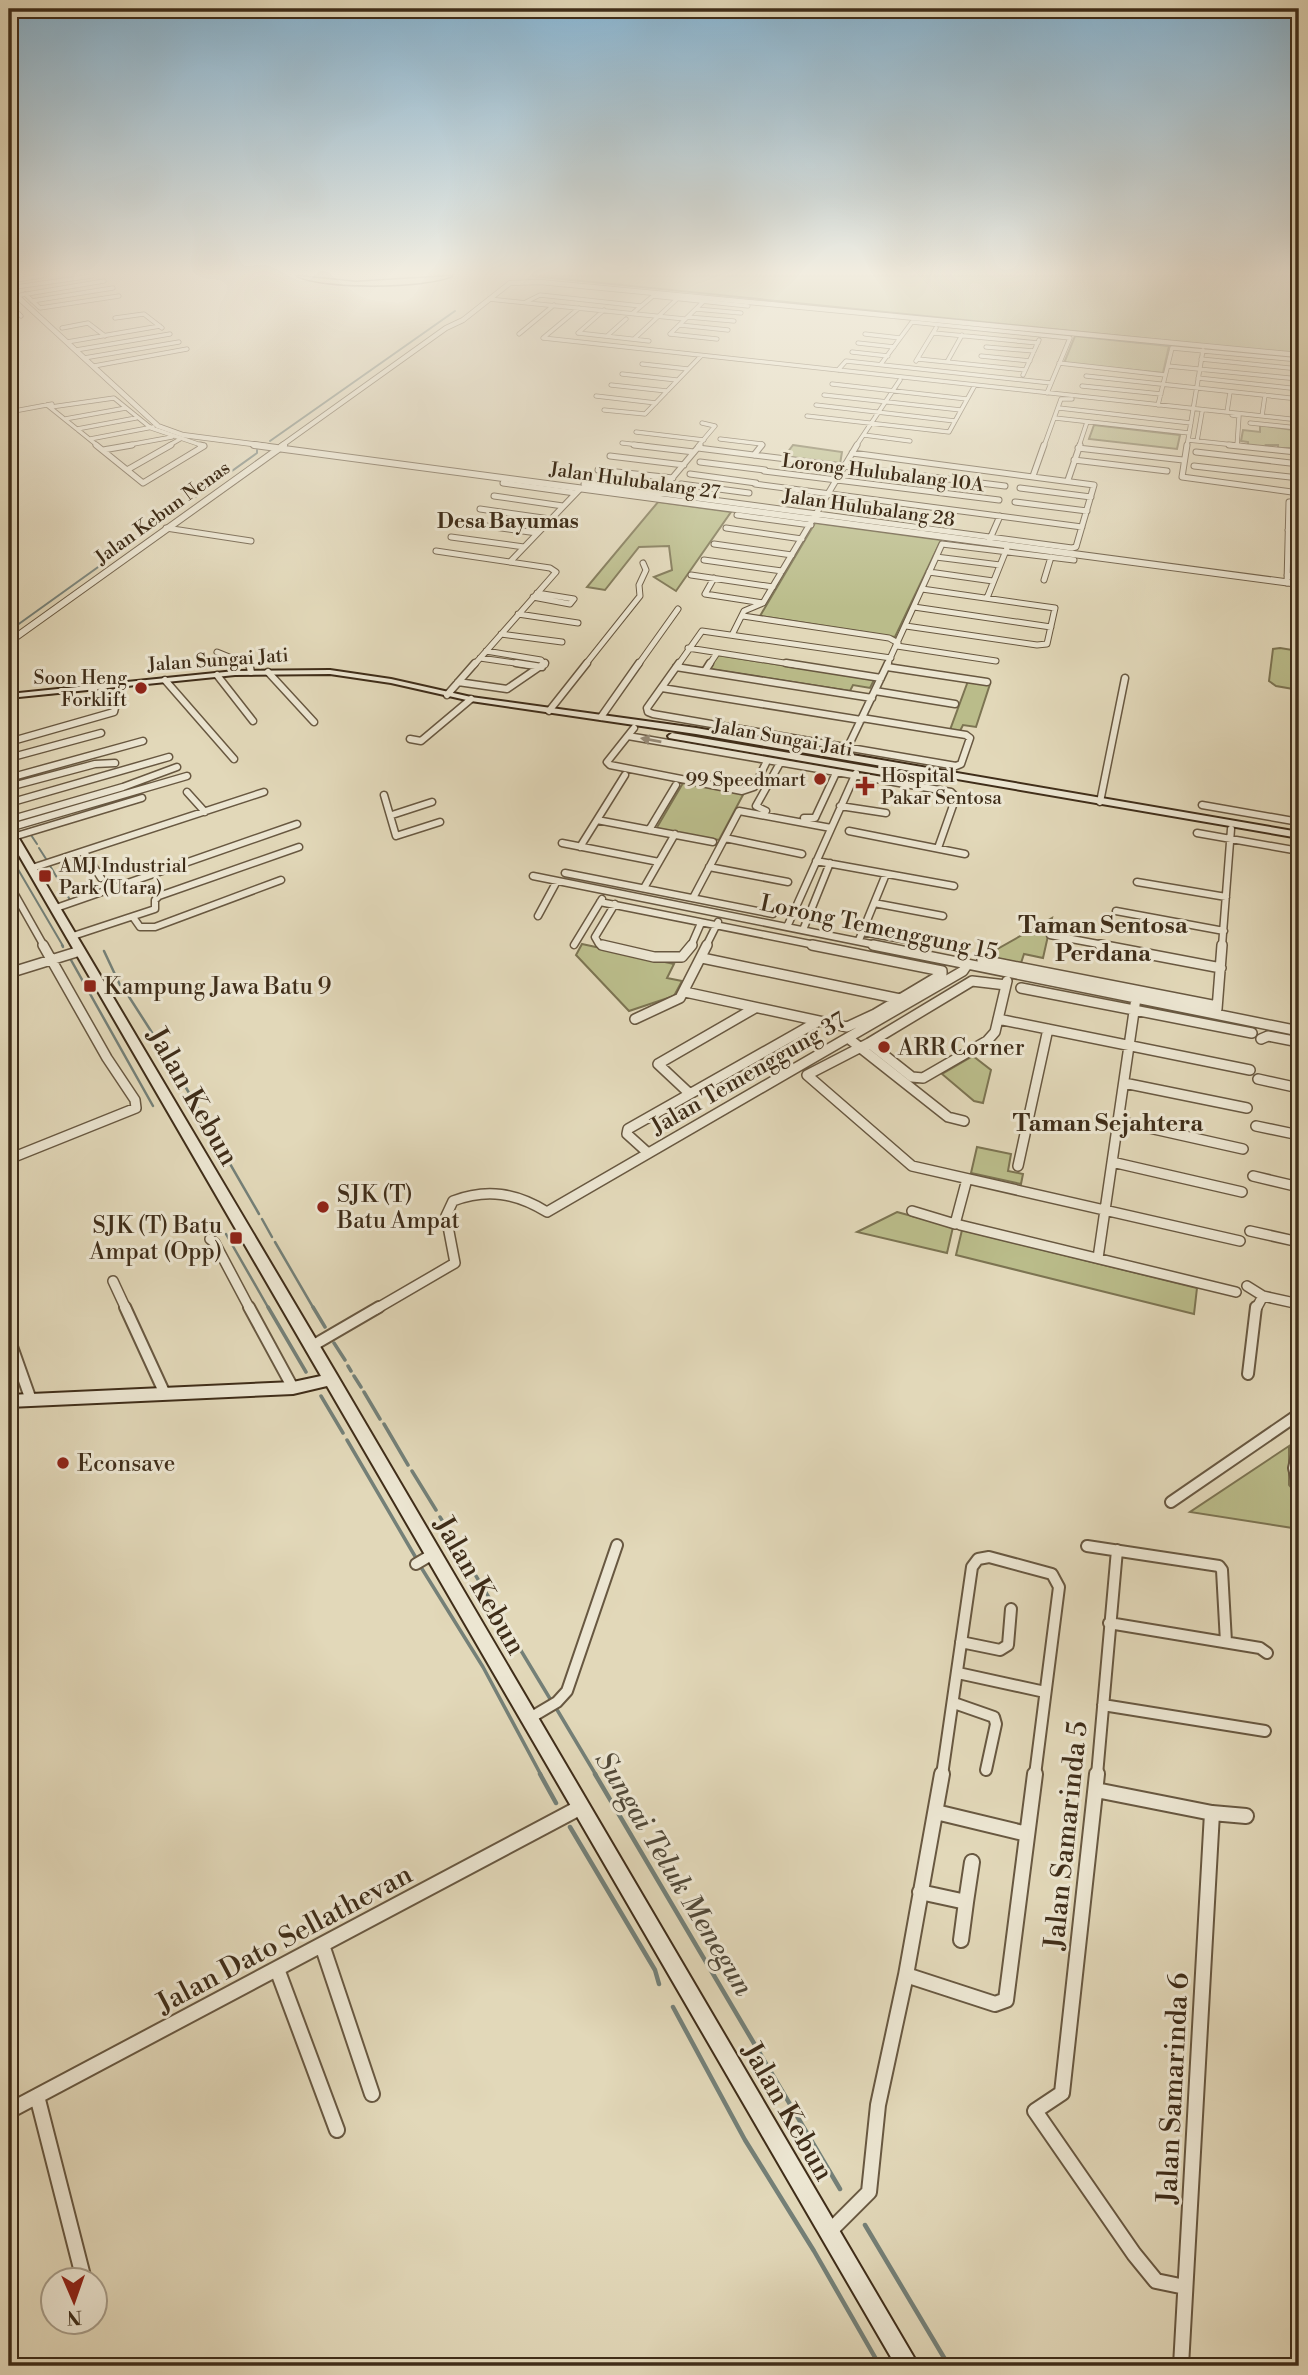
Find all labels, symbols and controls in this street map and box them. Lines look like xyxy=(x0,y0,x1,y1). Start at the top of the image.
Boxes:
street label: Lorong Hulubalang 10A xyxy=(780,449,986,497)
street label: Jalan Kebun Nenas xyxy=(90,456,235,570)
street label: Jalan Hulubalang 27 xyxy=(547,457,722,505)
street label: Jalan Hulubalang 28 xyxy=(780,484,957,532)
district label: Desa Bayumas xyxy=(437,509,579,535)
street label: Jalan Sungai Jati xyxy=(146,643,289,677)
place label: Soon Heng Forklift xyxy=(34,666,127,712)
marker: Soon Heng Forklift xyxy=(133,680,149,696)
street label: Jalan Sungai Jati xyxy=(710,714,855,762)
one-way arrow xyxy=(640,735,662,746)
place label: Hospital Pakar Sentosa xyxy=(881,764,1002,810)
place label: 99 Speedmart xyxy=(685,768,806,792)
marker: 99 Speedmart xyxy=(812,771,828,787)
marker: Hospital Pakar Sentosa xyxy=(855,776,875,796)
place label: AMJ Industrial Park (Utara) xyxy=(58,854,187,900)
marker: AMJ Industrial Park (Utara) xyxy=(37,868,53,884)
street label: Lorong Temenggung 15 xyxy=(757,889,1000,967)
district label: Taman Sentosa Perdana xyxy=(1018,911,1189,969)
place label: Kampung Jawa Batu 9 xyxy=(104,973,332,1001)
marker: Kampung Jawa Batu 9 xyxy=(82,978,98,994)
street label: Jalan Temenggung 37 xyxy=(645,1006,851,1142)
street label: Jalan Kebun xyxy=(139,1020,247,1172)
place label: ARR Corner xyxy=(897,1034,1025,1062)
marker: ARR Corner xyxy=(876,1039,892,1055)
district label: Taman Sejahtera xyxy=(1013,1109,1204,1139)
place label: SJK (T) Batu Ampat xyxy=(336,1181,460,1235)
marker: SJK (T) Batu Ampat xyxy=(315,1199,331,1215)
place label: SJK (T) Batu Ampat (Opp) xyxy=(89,1212,222,1266)
marker: SJK (T) Batu Ampat (Opp) xyxy=(228,1230,244,1246)
place label: Econsave xyxy=(77,1450,175,1478)
marker: Econsave xyxy=(55,1455,71,1471)
street label: Jalan Kebun xyxy=(426,1509,534,1661)
street label: Jalan Samarinda 5 xyxy=(1037,1719,1096,1952)
water label: Sungai Teluk Menegun xyxy=(587,1745,761,2003)
street label: Jalan Dato Sellathevan xyxy=(150,1857,419,2022)
street label: Jalan Samarinda 6 xyxy=(1150,1972,1197,2205)
street label: Jalan Kebun xyxy=(734,2035,842,2187)
north arrow xyxy=(38,2266,108,2336)
text: N xyxy=(67,2305,82,2329)

